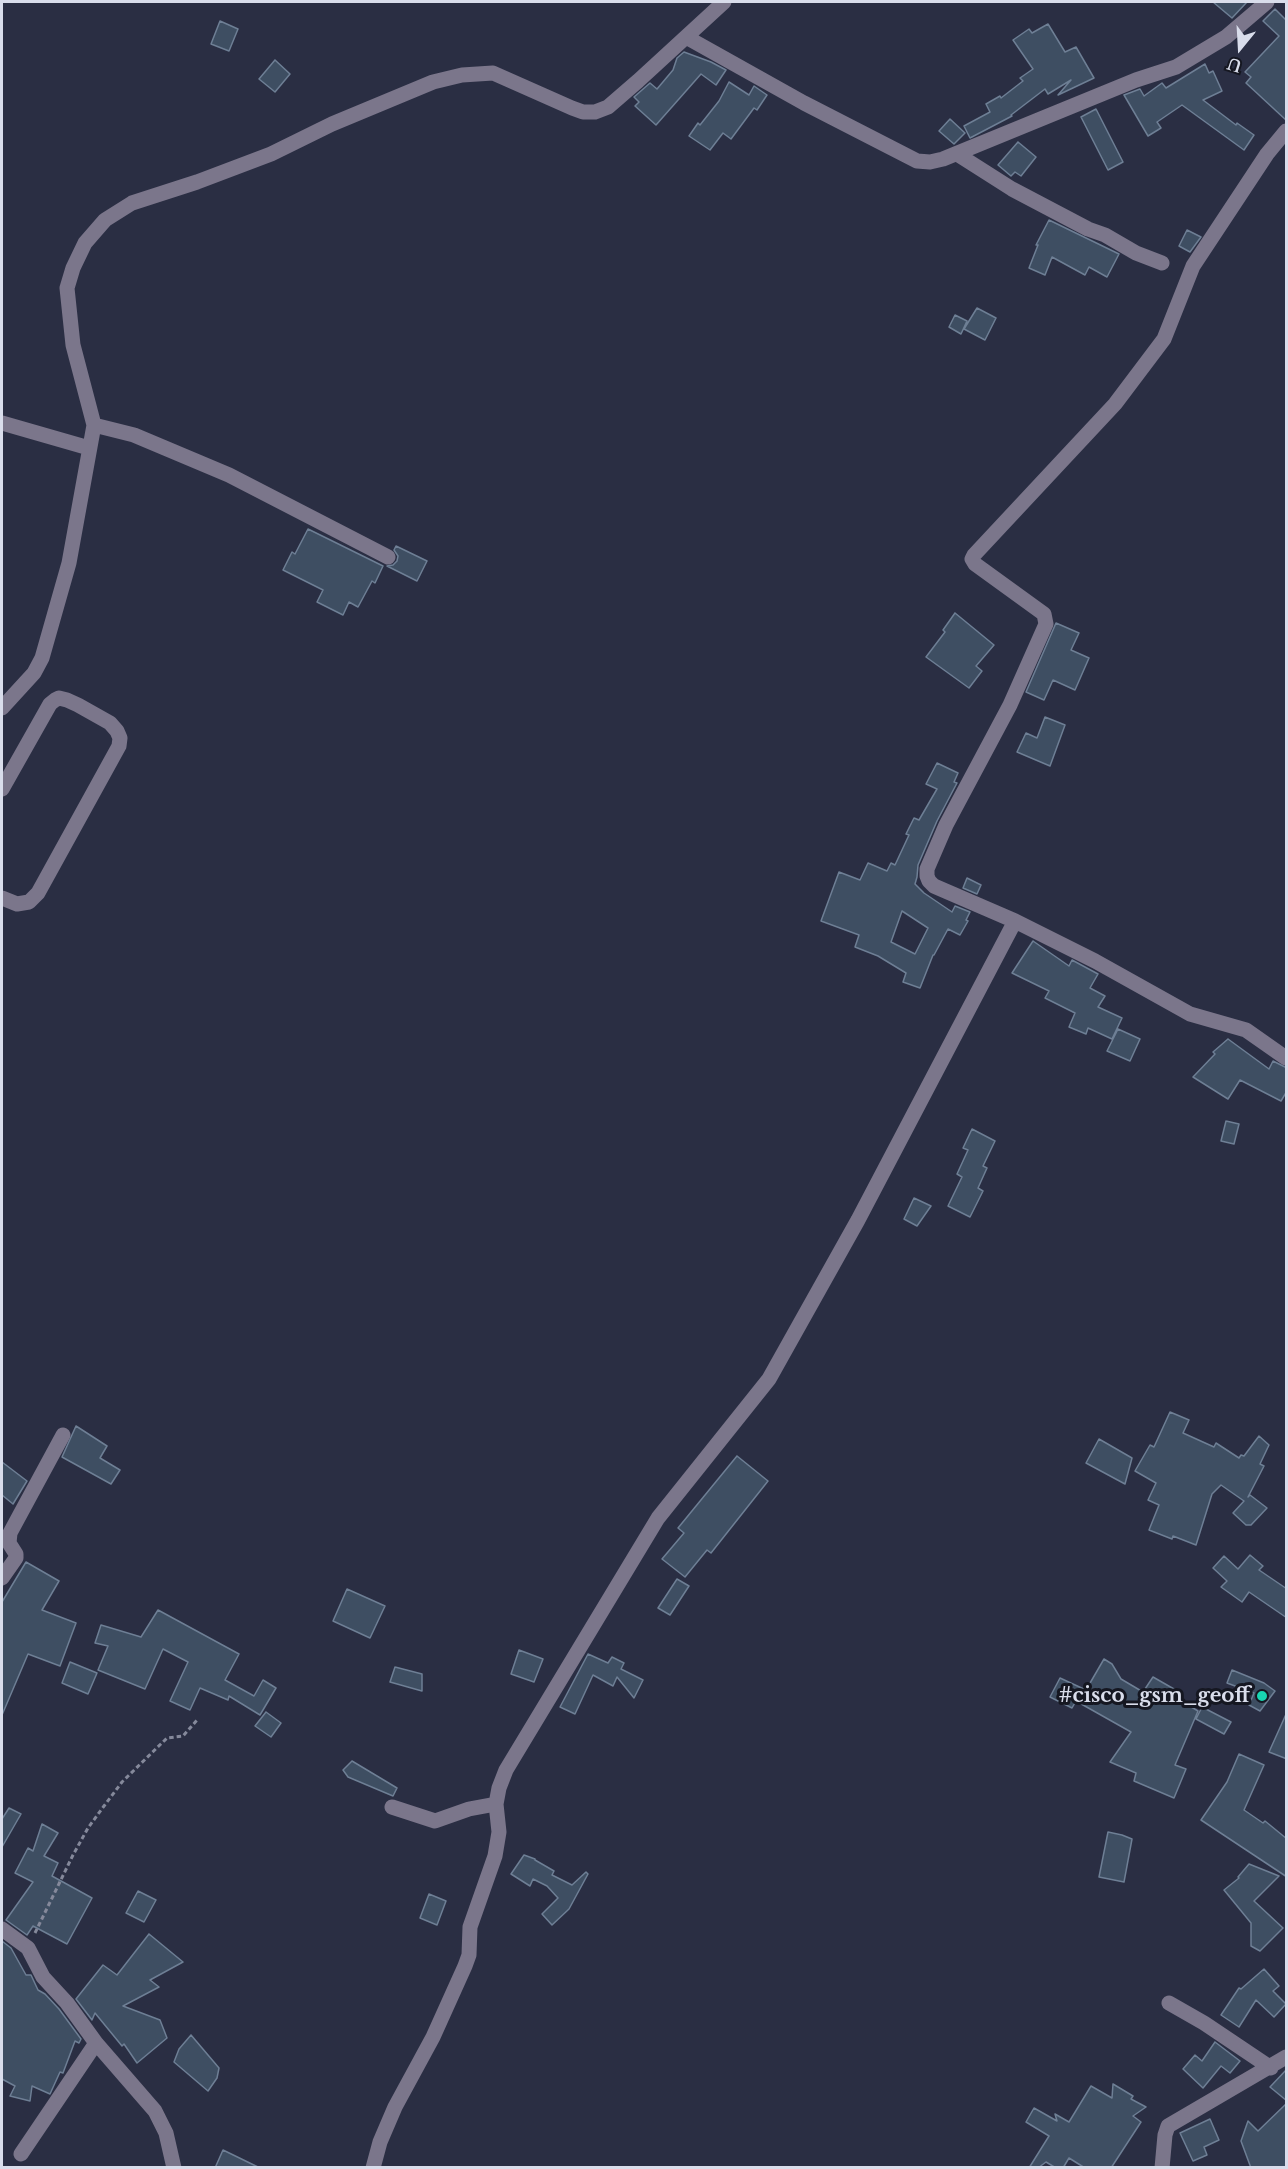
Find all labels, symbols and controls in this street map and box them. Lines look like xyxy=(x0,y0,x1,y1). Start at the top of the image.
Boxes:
north arrow xyxy=(1210,18,1270,78)
text: U xyxy=(1225,53,1244,77)
place label: #cisco_gsm_geoff xyxy=(1058,1684,1250,1708)
marker: #cisco_gsm_geoff xyxy=(1255,1689,1269,1703)

